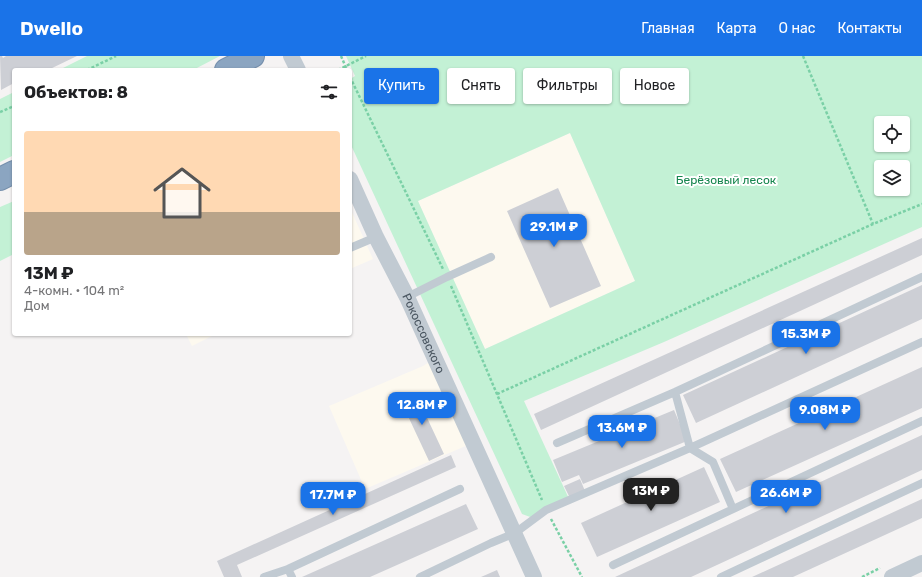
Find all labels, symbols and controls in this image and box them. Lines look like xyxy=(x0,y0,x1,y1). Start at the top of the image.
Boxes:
text: Dwello xyxy=(20,17,83,40)
text: Главная xyxy=(641,20,695,37)
text: Карта xyxy=(717,20,757,37)
text: О нас xyxy=(779,20,815,37)
text: Контакты xyxy=(837,20,902,37)
chip: Купить xyxy=(364,68,439,104)
chip: Снять xyxy=(447,68,515,104)
chip: Фильтры xyxy=(523,68,612,104)
chip: Новое xyxy=(620,68,689,104)
icon: filters xyxy=(318,81,340,103)
text: Объектов: 8 xyxy=(24,82,128,102)
map controls xyxy=(874,116,910,196)
button: locate xyxy=(874,116,910,152)
icon: home xyxy=(146,157,218,229)
button: layers xyxy=(874,160,910,196)
park label: Берёзовый лесок xyxy=(676,173,777,187)
pin: 29.1M ₽ xyxy=(517,214,591,248)
text: 29.1M ₽ xyxy=(530,219,578,234)
text: 13M ₽ xyxy=(24,263,74,283)
text: 4-комн. · 104 m² xyxy=(24,283,124,298)
street label: Рокоссовского xyxy=(399,291,448,376)
text: Дом xyxy=(24,298,50,313)
pin: 15.3M ₽ xyxy=(769,321,843,355)
text: 15.3M ₽ xyxy=(781,326,831,341)
pin: 12.8M ₽ xyxy=(385,392,459,426)
text: 12.8M ₽ xyxy=(397,397,447,412)
pin: 9.08M ₽ xyxy=(788,397,862,431)
text: 9.08M ₽ xyxy=(799,402,851,417)
pin: 13.6M ₽ xyxy=(585,415,659,449)
text: 13.6M ₽ xyxy=(597,420,647,435)
pin: 13M ₽ xyxy=(623,478,679,512)
pin: 26.6M ₽ xyxy=(749,480,823,514)
pin: 17.7M ₽ xyxy=(296,482,370,516)
text: 13M ₽ xyxy=(632,483,670,498)
text: 26.6M ₽ xyxy=(760,485,812,500)
text: 17.7M ₽ xyxy=(310,487,356,502)

